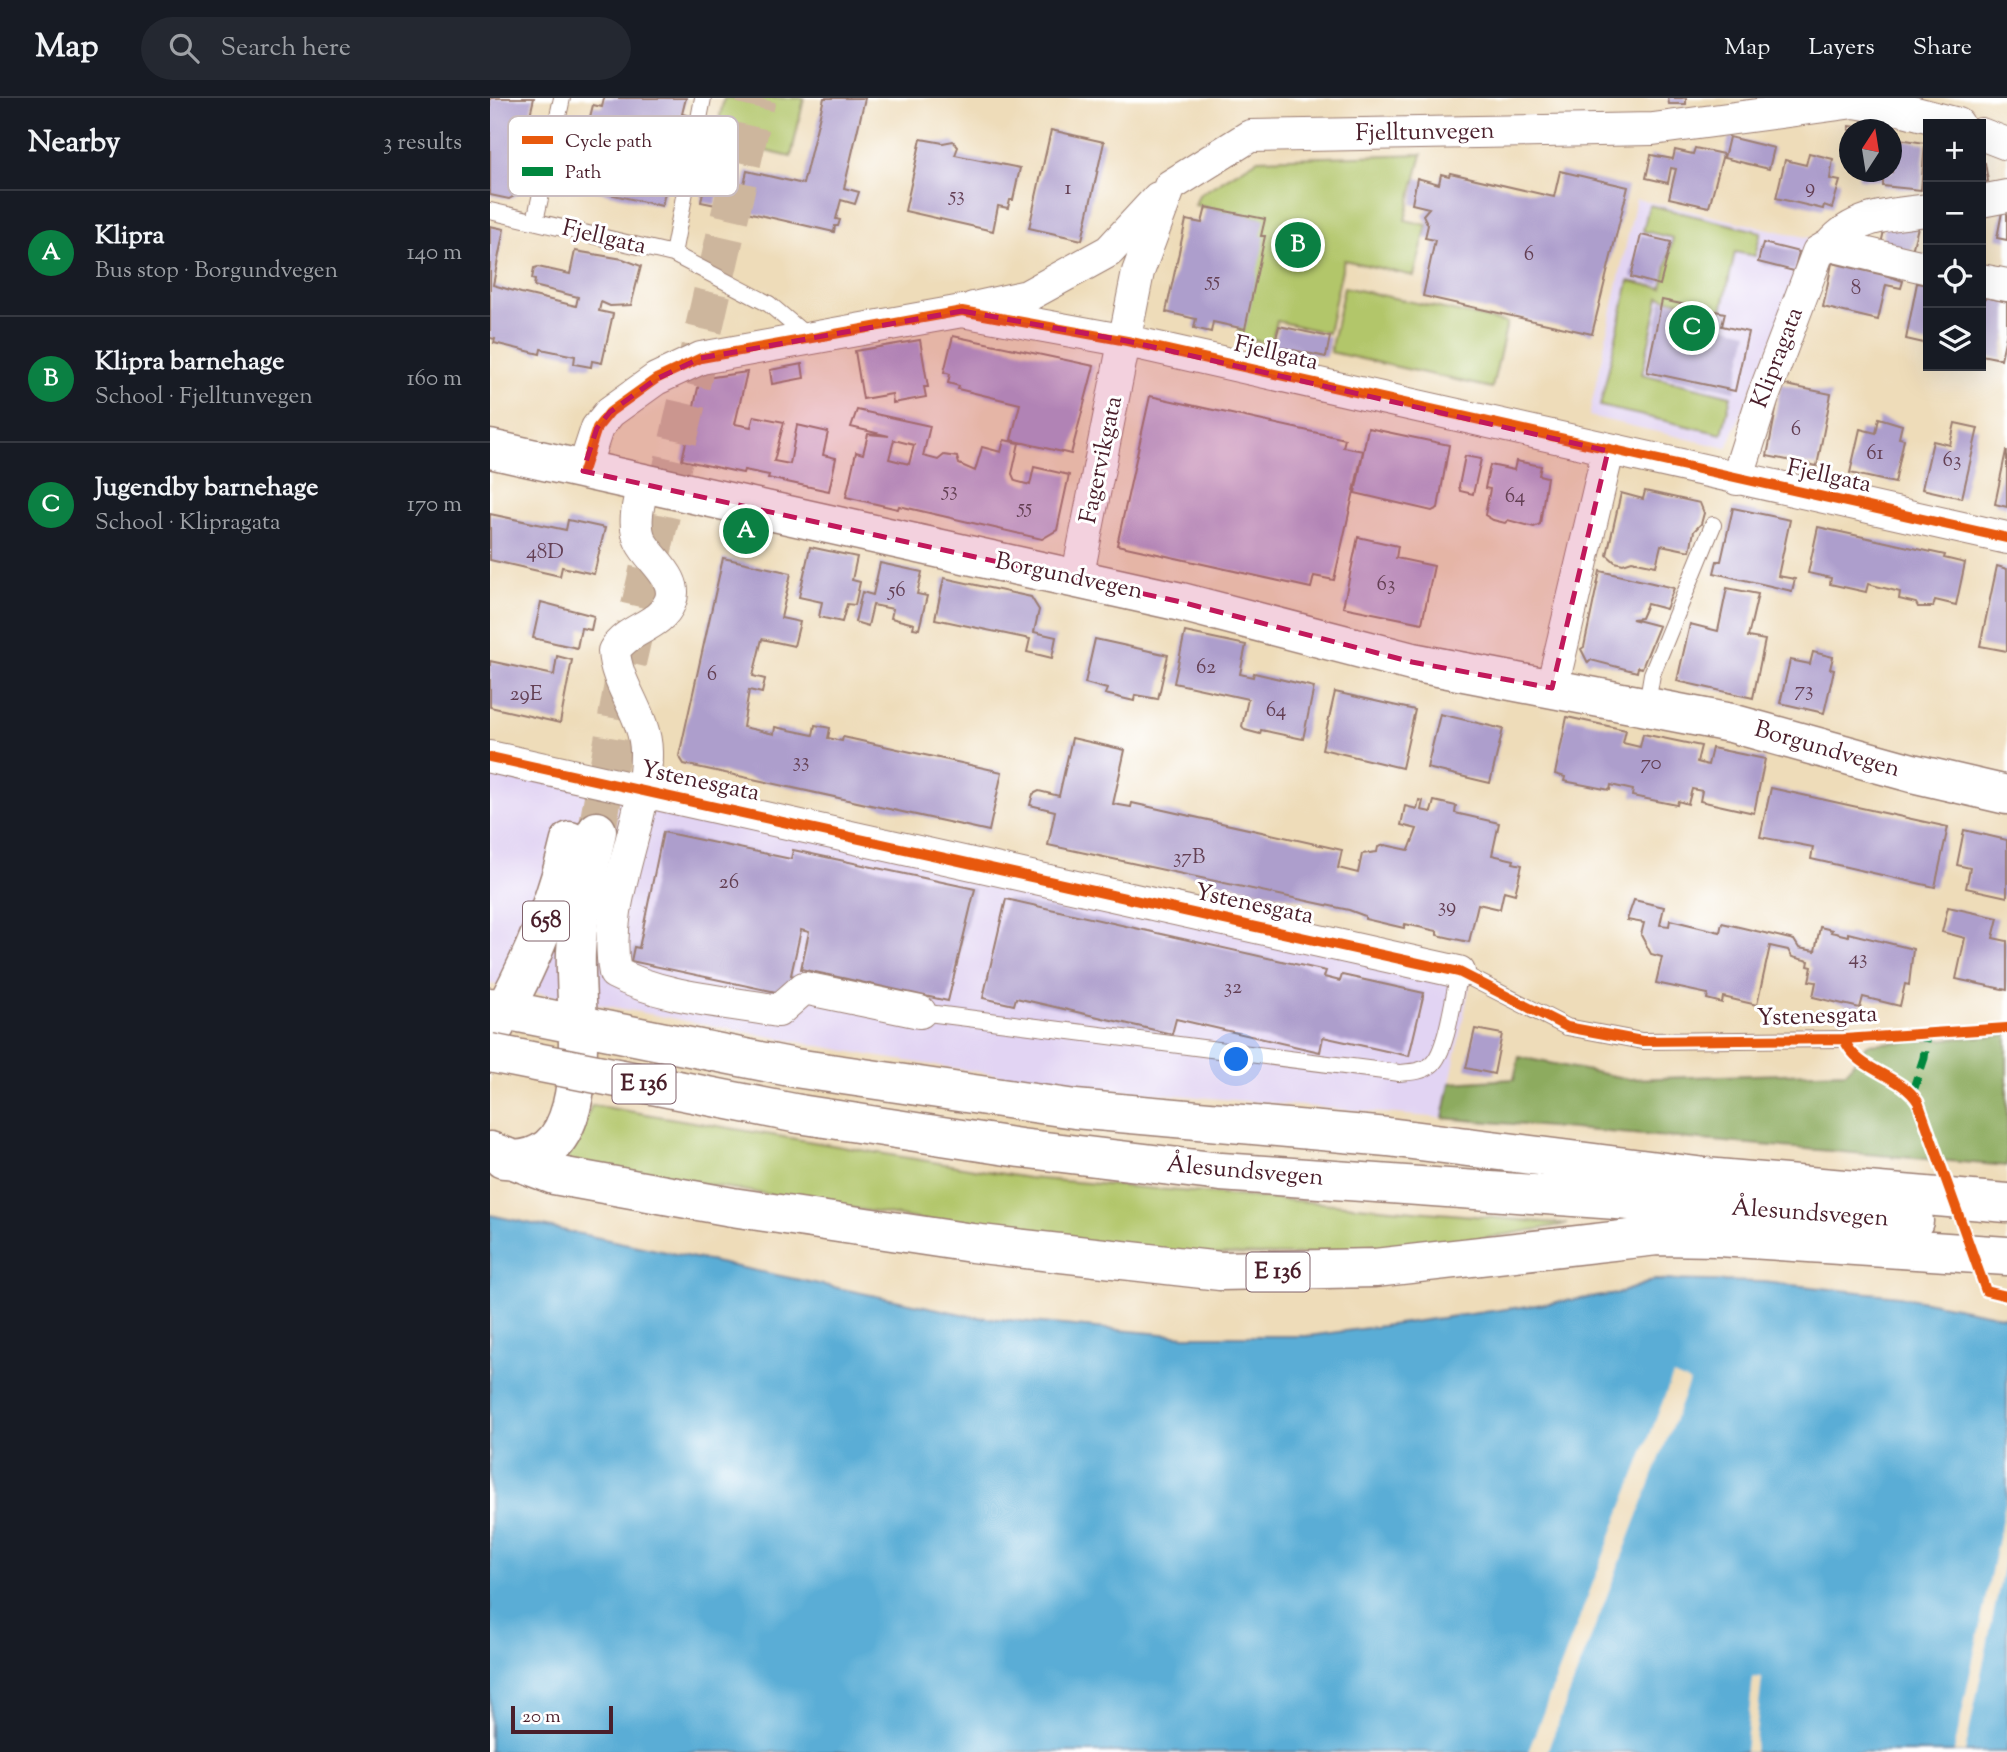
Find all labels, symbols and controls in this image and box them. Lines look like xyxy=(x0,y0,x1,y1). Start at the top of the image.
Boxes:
search box xyxy=(141,17,631,80)
text: Map xyxy=(35,24,99,72)
icon: search xyxy=(165,29,203,67)
text: Search here xyxy=(221,30,351,67)
text: Map xyxy=(1724,31,1770,65)
text: Layers xyxy=(1808,31,1875,65)
text: Share xyxy=(1913,31,1972,65)
street label: Fjelltunvegen xyxy=(1355,115,1495,151)
legend xyxy=(508,116,738,196)
north arrow xyxy=(1839,119,1902,182)
map controls xyxy=(1923,119,1986,371)
button: + xyxy=(1923,119,1986,182)
text: Nearby xyxy=(28,122,120,165)
text: 3 results xyxy=(383,127,462,160)
text: Cycle path xyxy=(565,129,652,156)
text: Path xyxy=(565,160,602,187)
house number: 9 xyxy=(1805,173,1815,203)
house number: 1 xyxy=(1064,174,1072,204)
house number: 53 xyxy=(948,181,965,211)
button: − xyxy=(1923,182,1986,245)
street label: Fjellgata xyxy=(558,212,650,264)
text: Klipra xyxy=(95,218,165,255)
pin: B xyxy=(1275,219,1321,271)
text: A xyxy=(42,237,60,270)
text: 140 m xyxy=(407,237,462,270)
house number: 6 xyxy=(1524,240,1534,270)
button: locate xyxy=(1923,245,1986,308)
text: Bus stop · Borgundvegen xyxy=(95,255,338,288)
house number: 55 xyxy=(1205,266,1220,296)
house number: 8 xyxy=(1851,274,1861,304)
pin: C xyxy=(1669,302,1715,354)
street label: Klipragata xyxy=(1743,303,1813,413)
button: layers xyxy=(1923,308,1986,371)
street label: Fjellgata xyxy=(1230,328,1322,380)
text: Klipra barnehage xyxy=(95,344,284,381)
text: B xyxy=(44,363,58,396)
text: 160 m xyxy=(407,363,462,396)
text: School · Fjelltunvegen xyxy=(95,381,313,414)
street label: Fagervikgata xyxy=(1072,393,1132,527)
house number: 6 xyxy=(1791,415,1801,445)
house number: 61 xyxy=(1866,439,1884,469)
house number: 63 xyxy=(1943,446,1961,476)
street label: Fjellgata xyxy=(1784,451,1874,503)
text: Jugendby barnehage xyxy=(95,470,318,507)
house number: 53 xyxy=(941,476,958,506)
house number: 64 xyxy=(1505,482,1525,512)
text: C xyxy=(42,489,60,522)
text: 170 m xyxy=(407,489,462,522)
house number: 55 xyxy=(1017,493,1032,523)
pin: A xyxy=(723,505,769,557)
text: School · Klipragata xyxy=(95,507,281,540)
house number: 48D xyxy=(526,538,564,568)
street label: Borgundvegen xyxy=(992,545,1146,609)
house number: 63 xyxy=(1377,570,1395,600)
house number: 56 xyxy=(887,576,906,606)
house number: 62 xyxy=(1196,653,1216,683)
house number: 6 xyxy=(707,660,717,690)
house number: 73 xyxy=(1794,676,1814,706)
house number: 29E xyxy=(510,680,543,710)
house number: 64 xyxy=(1266,696,1286,726)
street label: Borgundvegen xyxy=(1750,713,1904,787)
house number: 33 xyxy=(793,747,809,777)
house number: 70 xyxy=(1640,749,1662,779)
street label: Ystenesgata xyxy=(637,753,763,811)
house number: 37B xyxy=(1173,843,1205,873)
house number: 26 xyxy=(719,868,739,898)
street label: Ystenesgata xyxy=(1191,876,1317,934)
house number: 39 xyxy=(1438,892,1456,922)
road number: 658 xyxy=(523,902,569,940)
house number: 43 xyxy=(1848,944,1868,974)
house number: 32 xyxy=(1224,973,1242,1003)
street label: Ystenesgata xyxy=(1756,998,1878,1036)
your location xyxy=(1219,1042,1253,1076)
road number: E 136 xyxy=(612,1065,676,1104)
street label: Ålesundsvegen xyxy=(1165,1148,1325,1196)
street label: Ålesundsvegen xyxy=(1730,1192,1890,1236)
road number: E 136 xyxy=(1246,1252,1310,1292)
scale bar xyxy=(511,1703,612,1735)
text: 20 m xyxy=(522,1704,561,1731)

